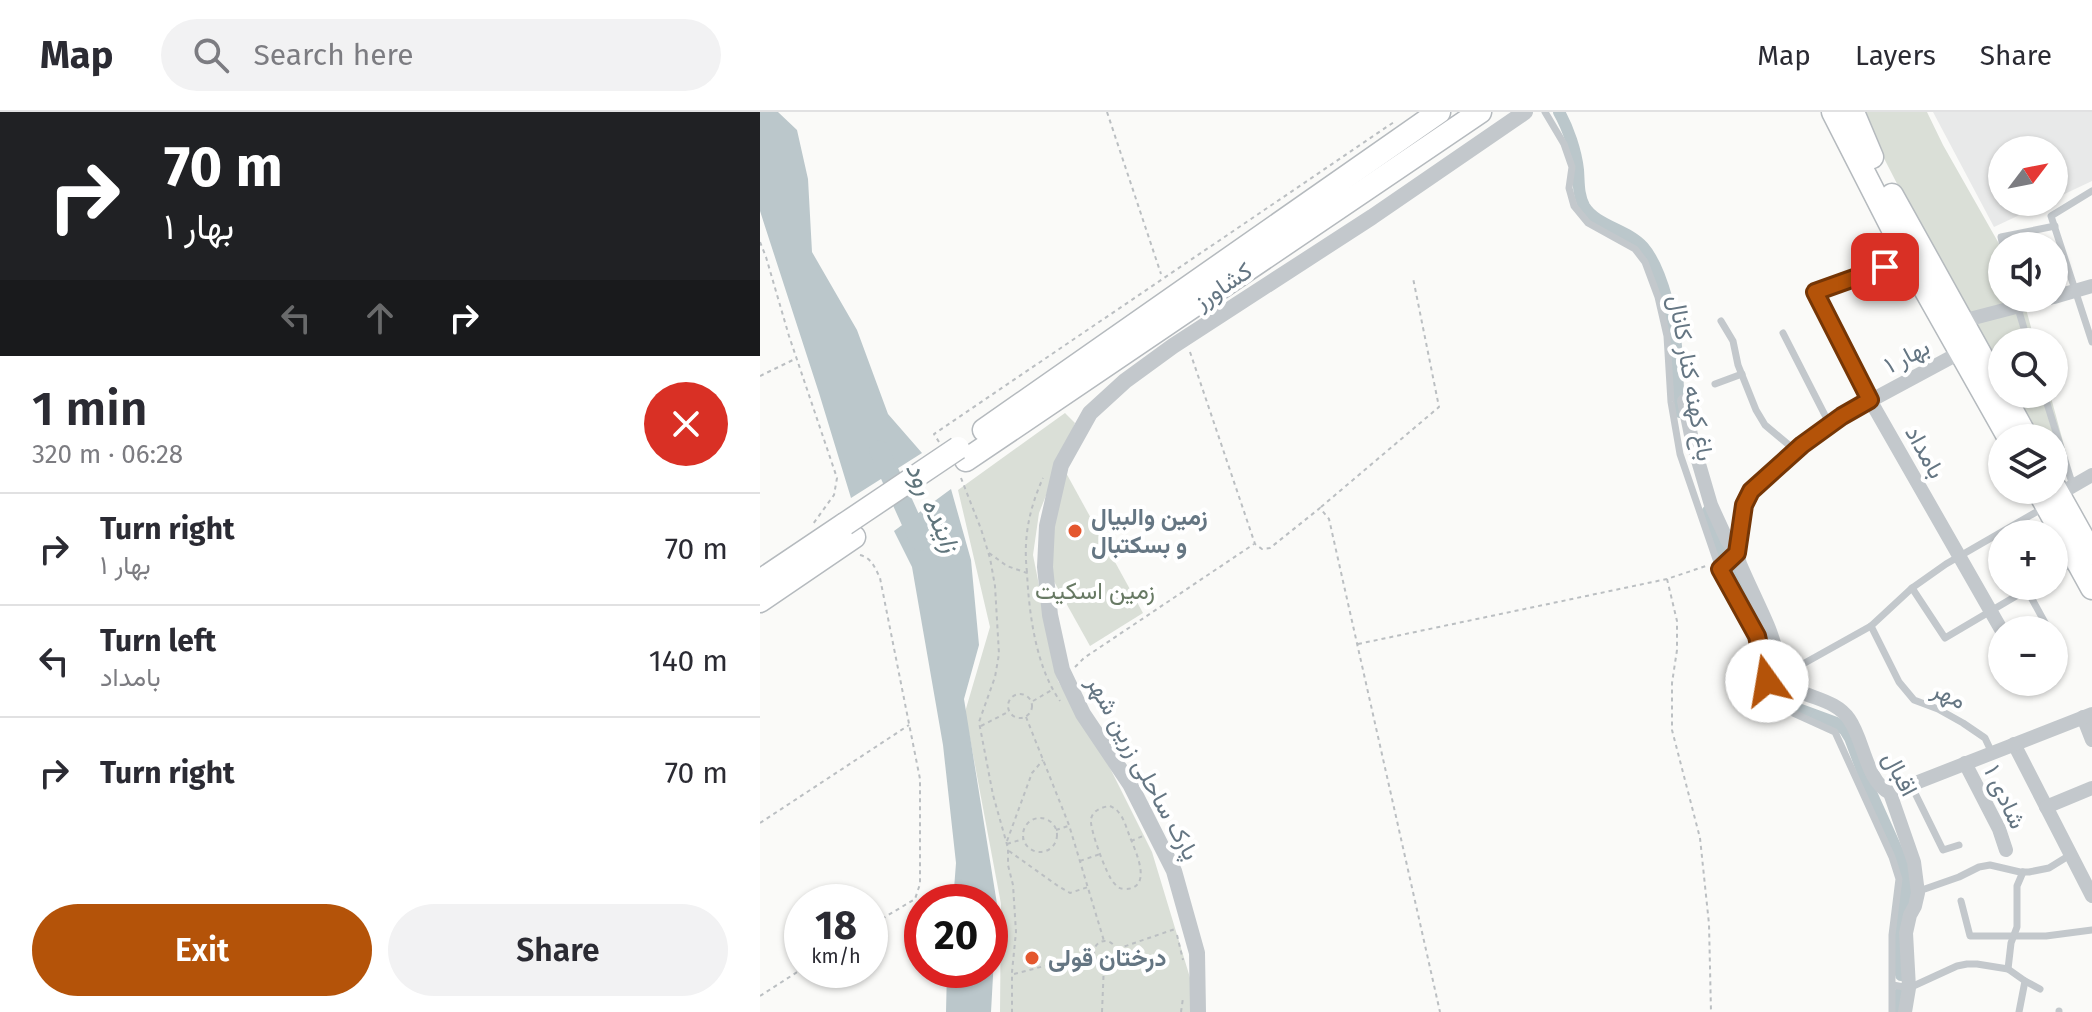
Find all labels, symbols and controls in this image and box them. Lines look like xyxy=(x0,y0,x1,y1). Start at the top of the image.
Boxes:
search box xyxy=(161,19,721,91)
text: Map xyxy=(40,32,113,78)
icon: search xyxy=(189,33,233,77)
text: Search here xyxy=(253,37,414,73)
text: Map xyxy=(1757,39,1811,72)
text: Layers xyxy=(1855,39,1936,72)
text: Share xyxy=(1980,39,2052,72)
text: 70 m xyxy=(164,134,283,201)
north arrow xyxy=(1988,136,2068,216)
map controls xyxy=(1988,136,2068,696)
icon: right xyxy=(32,144,136,248)
text: بهار ۱ xyxy=(164,205,234,249)
button: sound xyxy=(1988,232,2068,312)
pin xyxy=(1851,233,1919,301)
icon: arrive xyxy=(1863,245,1907,289)
street label: کشاورز xyxy=(1188,257,1258,317)
street label: باغ کهنه کنار کانال xyxy=(1661,293,1719,463)
icon: left xyxy=(274,296,318,340)
icon: ahead xyxy=(358,296,402,340)
icon: right xyxy=(442,296,486,340)
button: search xyxy=(1988,328,2068,408)
street label: بهار ۱ xyxy=(1880,333,1935,380)
text: 1 min xyxy=(32,380,148,438)
button: close xyxy=(644,382,728,466)
street label: بامداد xyxy=(1899,421,1951,483)
button: layers xyxy=(1988,424,2068,504)
text: 320 m · 06:28 xyxy=(32,439,183,470)
water label: زاینده رود xyxy=(899,457,967,558)
place label: زمین والبیال و بسکتبال xyxy=(1091,503,1208,560)
text: Turn right xyxy=(100,511,235,547)
button: + xyxy=(1988,520,2068,600)
marker: زمین والبیال و بسکتبال xyxy=(1066,522,1084,540)
icon: right xyxy=(32,527,76,571)
text: 70 m xyxy=(665,531,728,567)
text: بهار ۱ xyxy=(100,550,151,581)
park label: زمین اسکیت xyxy=(1035,577,1155,606)
button: − xyxy=(1988,616,2068,696)
text: Turn left xyxy=(100,623,216,659)
icon: left xyxy=(32,639,76,683)
position arrow xyxy=(1725,639,1809,723)
text: 140 m xyxy=(649,643,728,679)
text: بامداد xyxy=(100,662,161,693)
street label: پارک ساحلی زرین شهر xyxy=(1079,670,1205,866)
street label: مهر xyxy=(1926,675,1970,716)
street label: اقبال xyxy=(1877,747,1923,801)
icon: right xyxy=(32,751,76,795)
text: Turn right xyxy=(100,755,235,791)
text: 70 m xyxy=(665,755,728,791)
street label: شادی ۱ xyxy=(1978,761,2032,833)
speed limit sign: 20 xyxy=(904,884,1008,988)
text: 18 xyxy=(815,902,857,950)
button: Exit xyxy=(32,904,372,996)
button: Share xyxy=(388,904,728,996)
text: km/h xyxy=(811,944,861,968)
place label: درختان قولی xyxy=(1048,944,1166,973)
marker: درختان قولی xyxy=(1023,949,1041,967)

